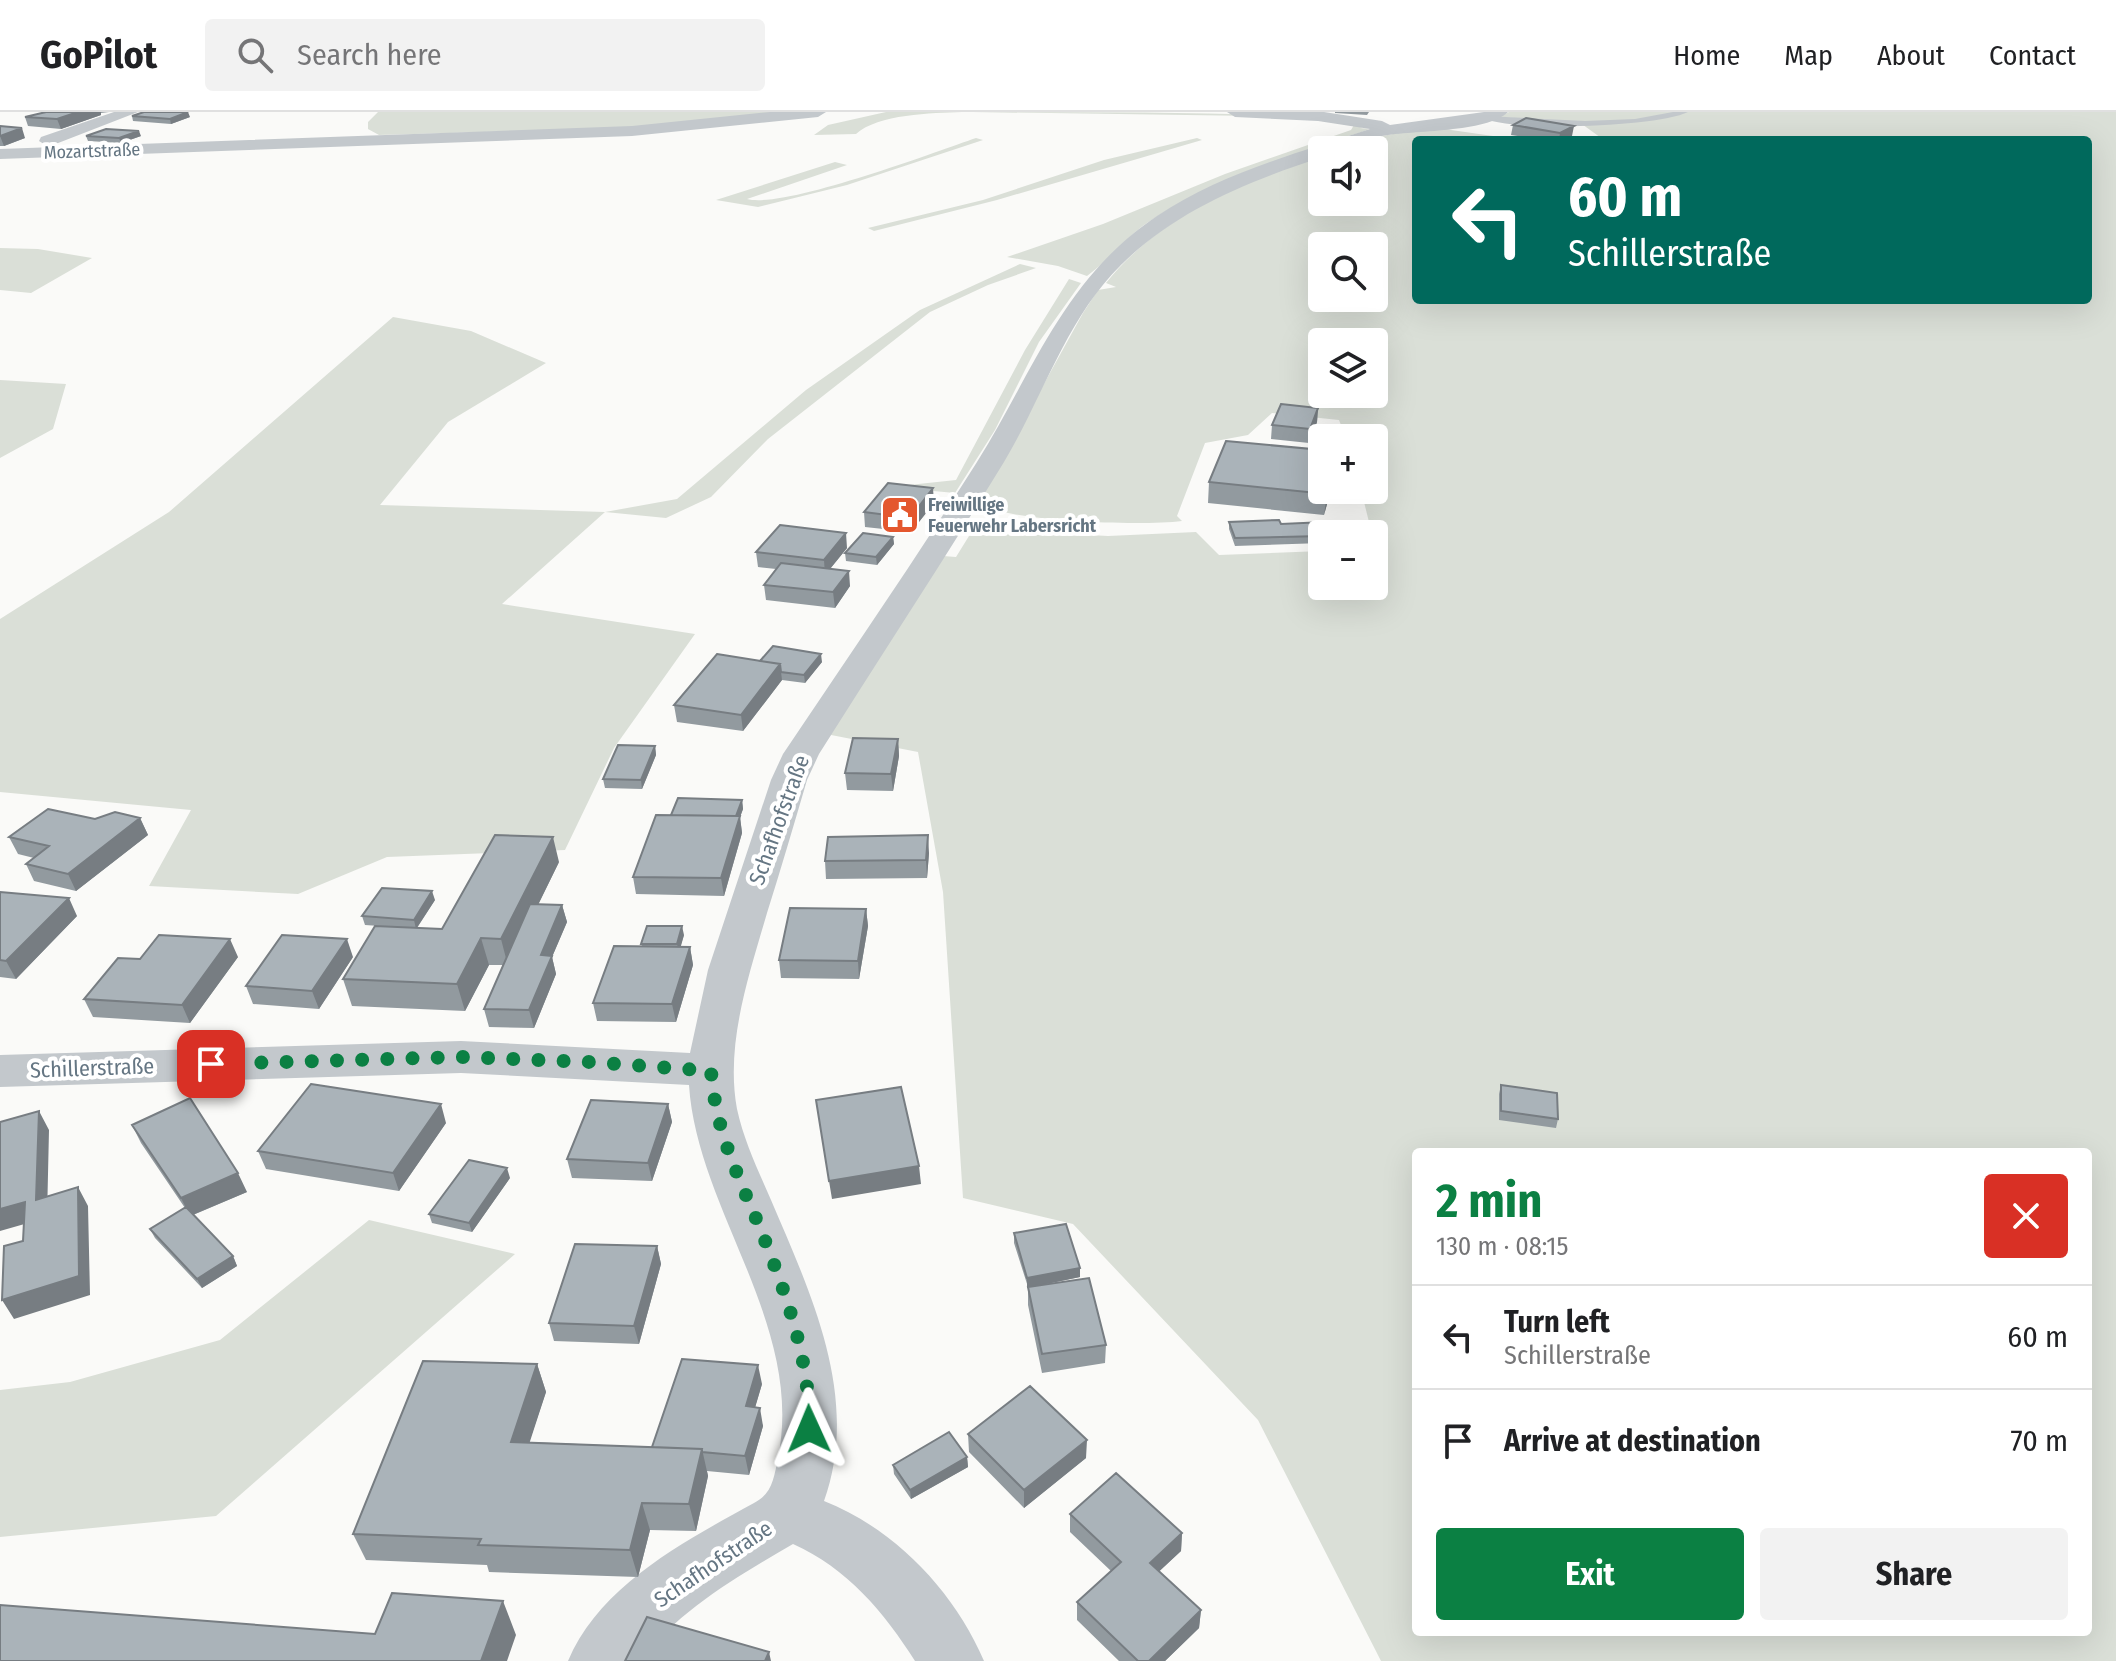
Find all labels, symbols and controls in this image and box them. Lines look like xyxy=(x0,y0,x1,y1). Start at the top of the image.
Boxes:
search box xyxy=(205,19,765,91)
text: GoPilot xyxy=(40,32,157,78)
icon: search xyxy=(233,33,277,77)
text: Search here xyxy=(297,37,442,73)
text: Home xyxy=(1673,39,1740,72)
text: Map xyxy=(1784,39,1833,72)
text: About xyxy=(1877,39,1945,72)
text: Contact xyxy=(1989,39,2076,72)
map controls xyxy=(1308,136,1388,600)
button: sound xyxy=(1308,136,1388,216)
street label: Mozartstraße xyxy=(43,138,141,164)
text: 60 m xyxy=(1568,164,1682,231)
icon: left xyxy=(1436,168,1540,272)
button: search xyxy=(1308,232,1388,312)
text: Schillerstraße xyxy=(1568,232,1771,276)
button: layers xyxy=(1308,328,1388,408)
button: + xyxy=(1308,424,1388,504)
public building icon: Freiwillige Feuerwehr Labersricht xyxy=(879,494,921,536)
place label: Freiwillige Feuerwehr Labersricht xyxy=(928,494,1097,537)
button: − xyxy=(1308,520,1388,600)
street label: Schafhofstraße xyxy=(743,751,815,889)
pin xyxy=(177,1030,245,1098)
icon: arrive xyxy=(189,1042,233,1086)
street label: Schillerstraße xyxy=(29,1052,155,1084)
text: 2 min xyxy=(1436,1172,1542,1230)
button: close xyxy=(1984,1174,2068,1258)
text: 130 m · 08:15 xyxy=(1436,1231,1568,1262)
text: Turn left xyxy=(1504,1304,1610,1340)
icon: left xyxy=(1436,1315,1480,1359)
text: 60 m xyxy=(2007,1319,2068,1355)
text: Schillerstraße xyxy=(1504,1340,1651,1371)
position arrow xyxy=(767,1387,851,1471)
icon: arrive xyxy=(1436,1419,1480,1463)
text: Arrive at destination xyxy=(1504,1423,1761,1459)
text: 70 m xyxy=(2010,1423,2068,1459)
street label: Schafhofstraße xyxy=(649,1515,777,1613)
button: Exit xyxy=(1436,1528,1744,1620)
button: Share xyxy=(1760,1528,2068,1620)

